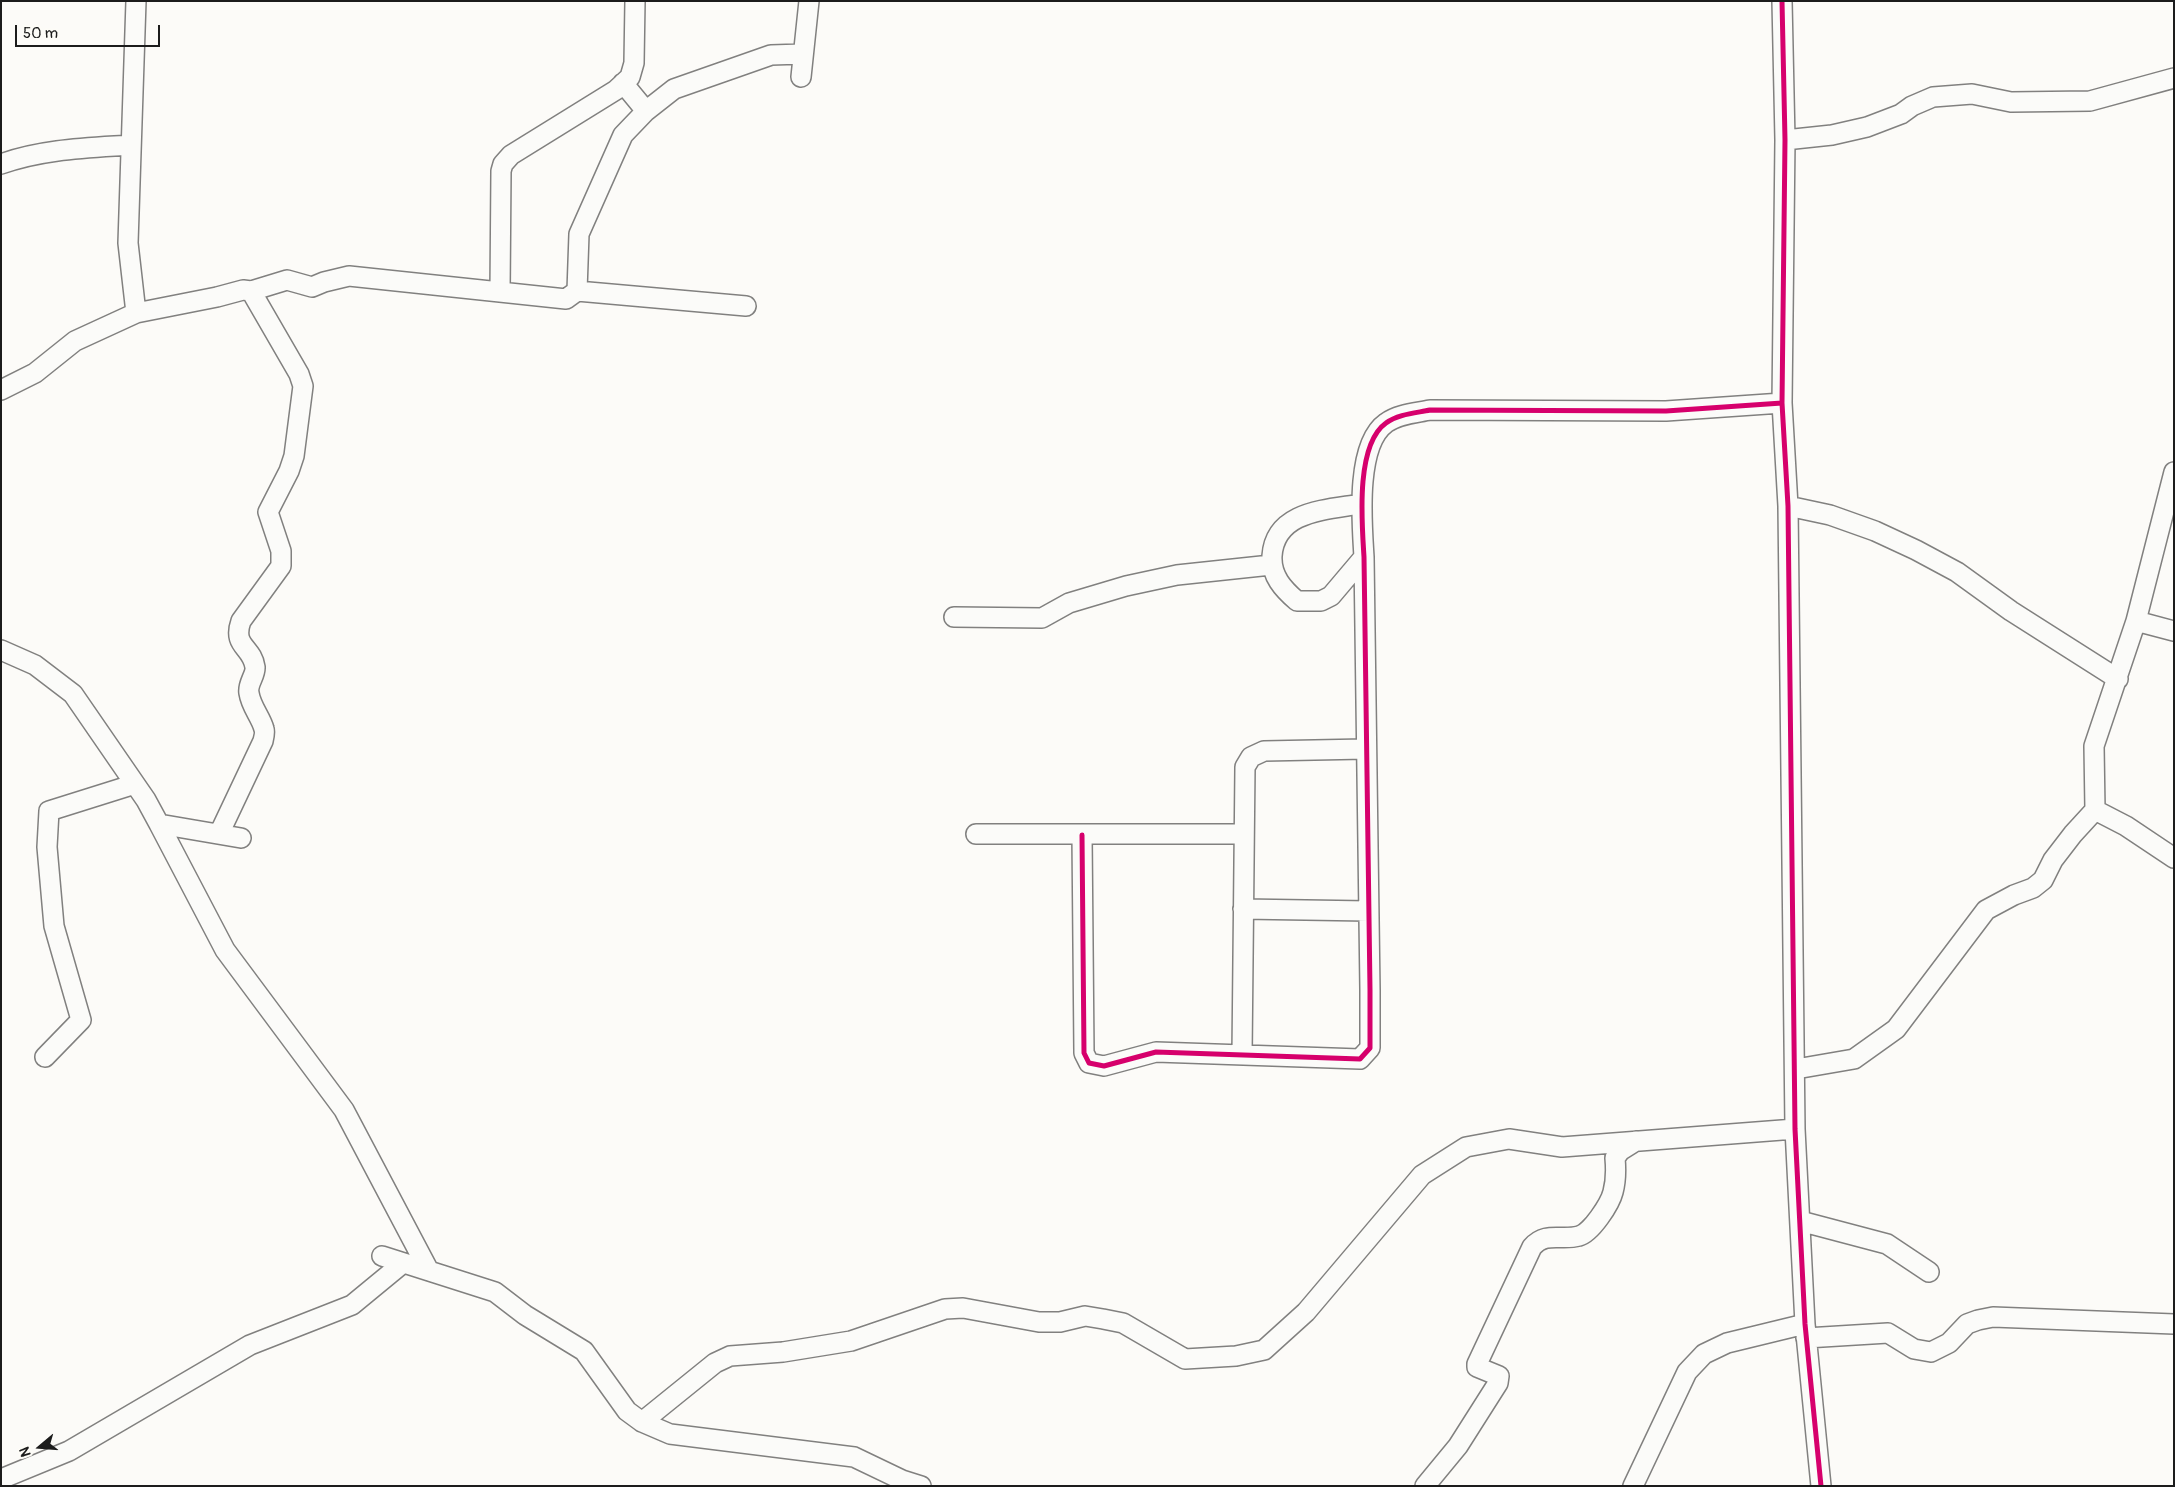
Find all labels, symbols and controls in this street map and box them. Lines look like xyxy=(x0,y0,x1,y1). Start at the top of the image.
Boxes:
scale bar xyxy=(18,15,162,47)
text: 50 m xyxy=(23,24,58,43)
north arrow xyxy=(15,1422,65,1472)
text: N xyxy=(16,1445,35,1459)

